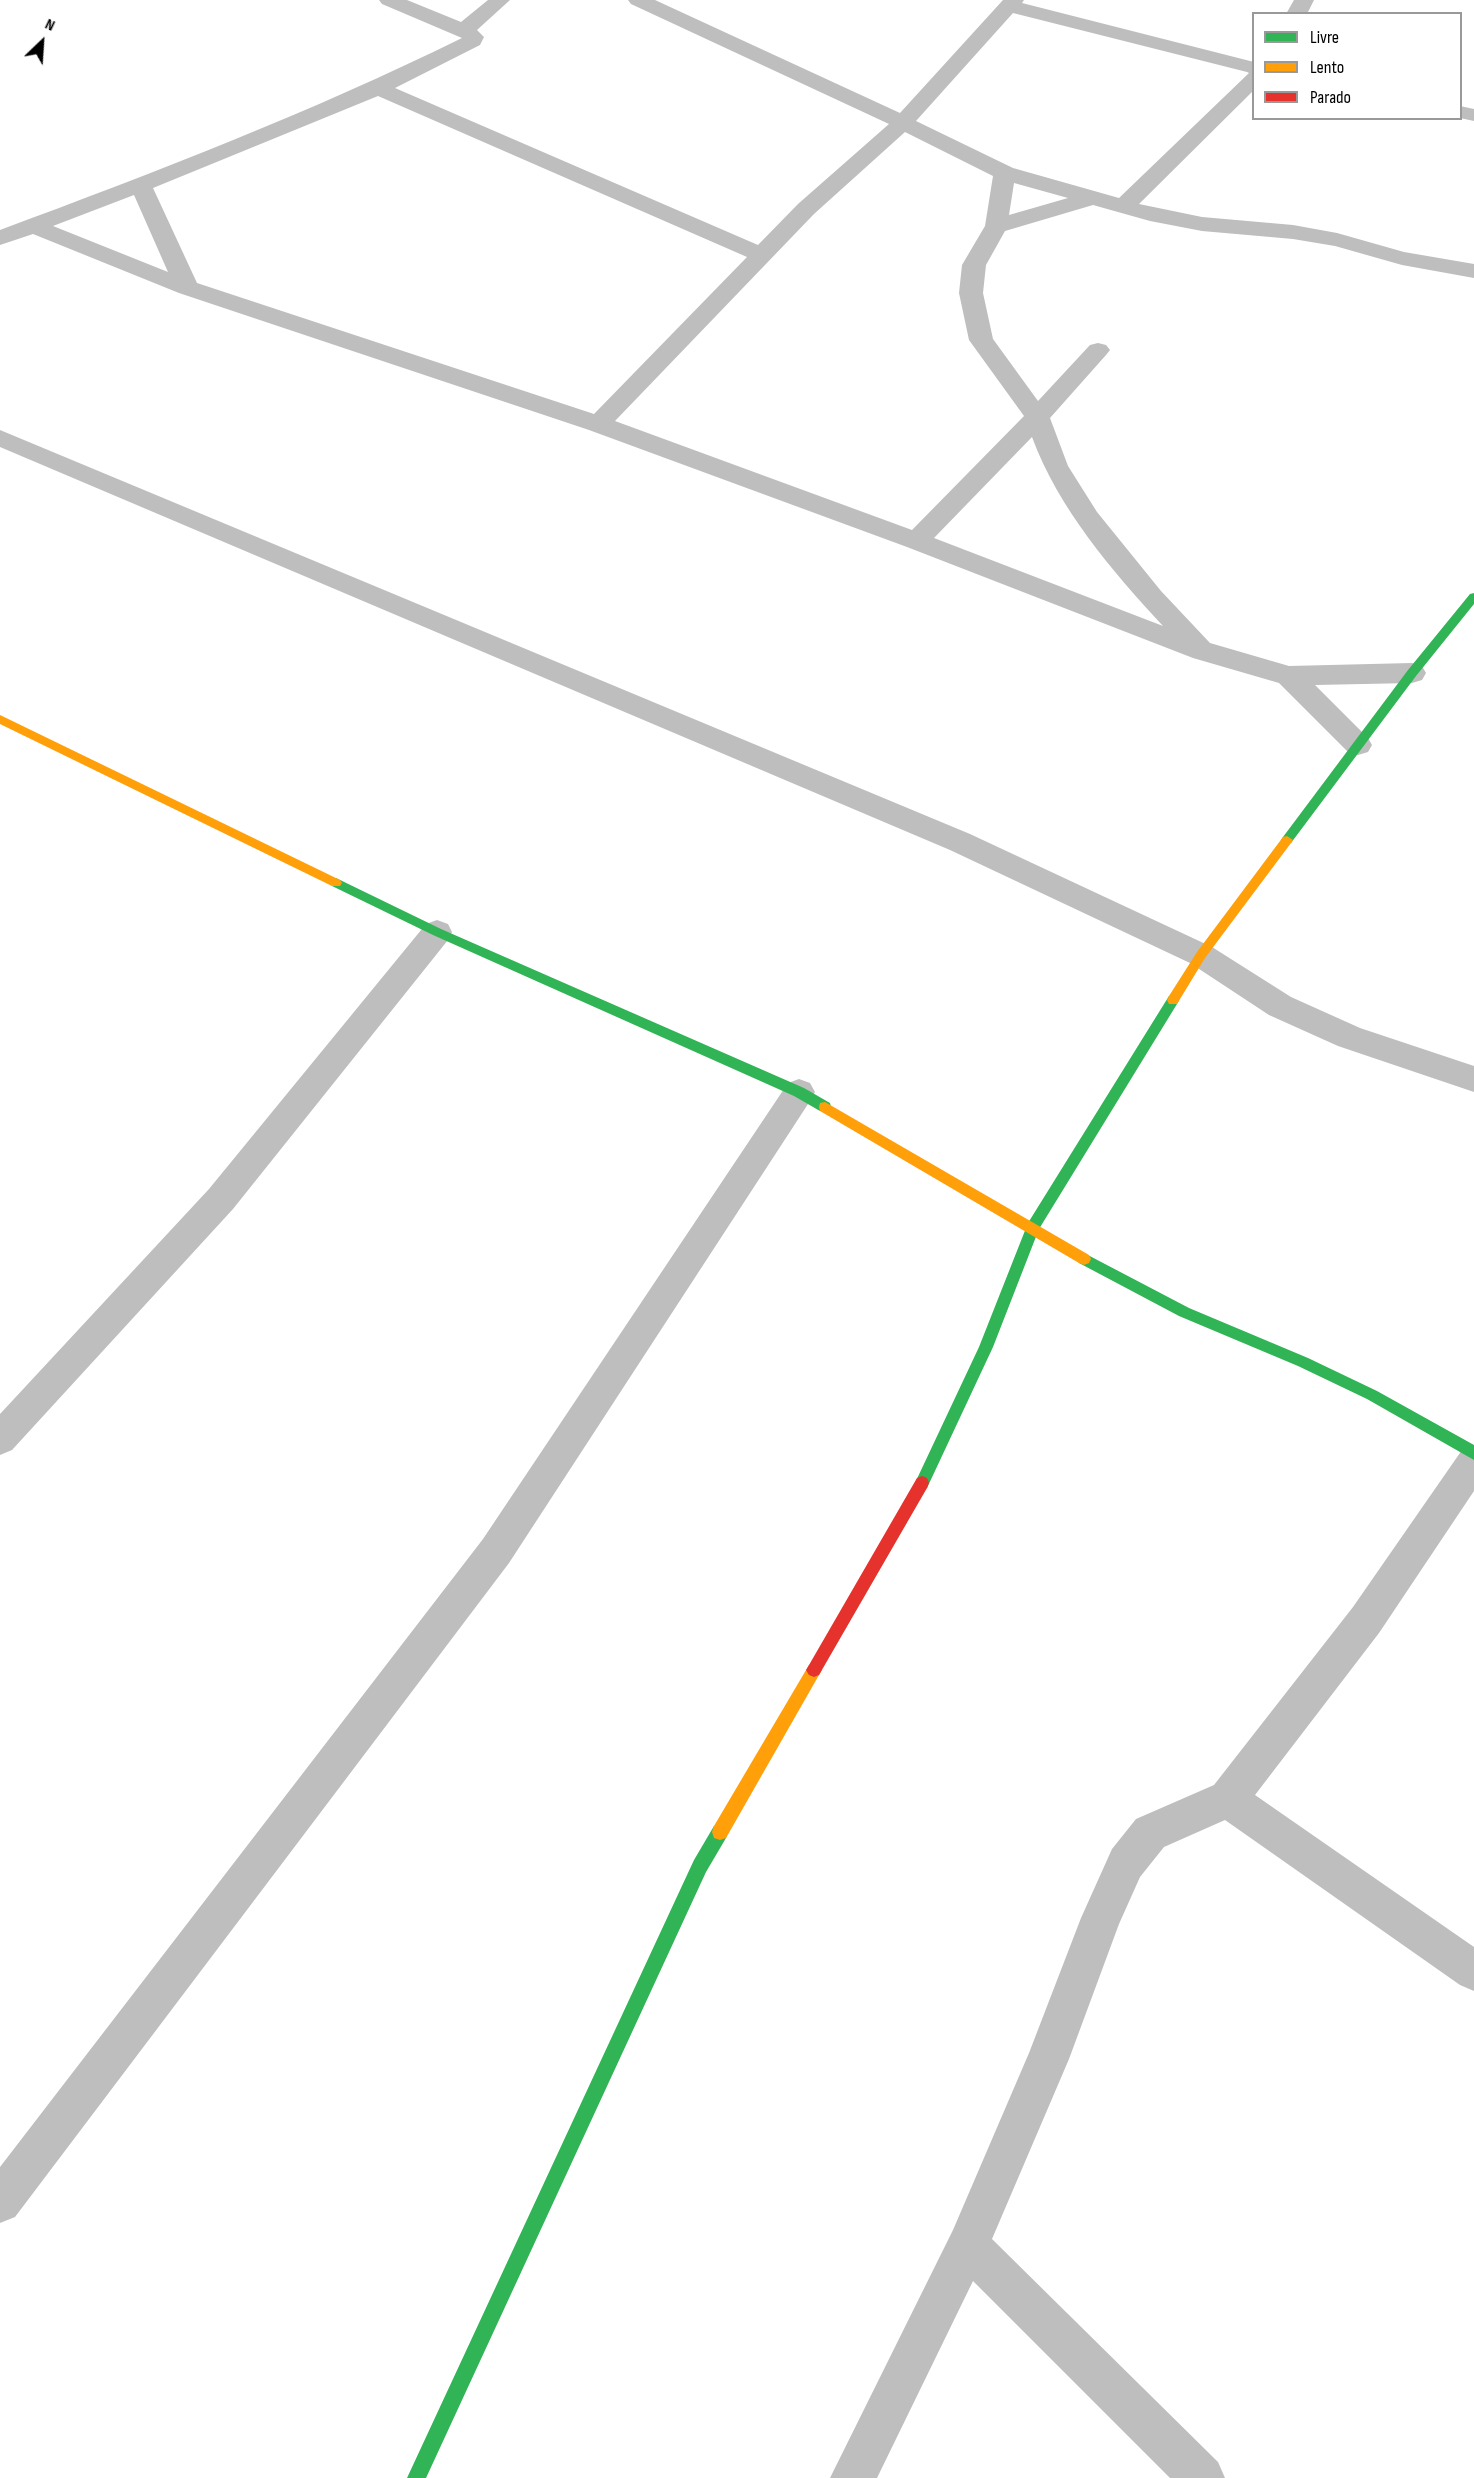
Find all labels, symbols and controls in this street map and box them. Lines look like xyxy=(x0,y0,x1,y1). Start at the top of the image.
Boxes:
north arrow xyxy=(12,12,72,72)
legend xyxy=(1252,12,1462,120)
text: N xyxy=(42,15,58,36)
text: Livre xyxy=(1310,27,1339,48)
text: Lento xyxy=(1310,57,1344,78)
text: Parado xyxy=(1310,87,1351,108)

